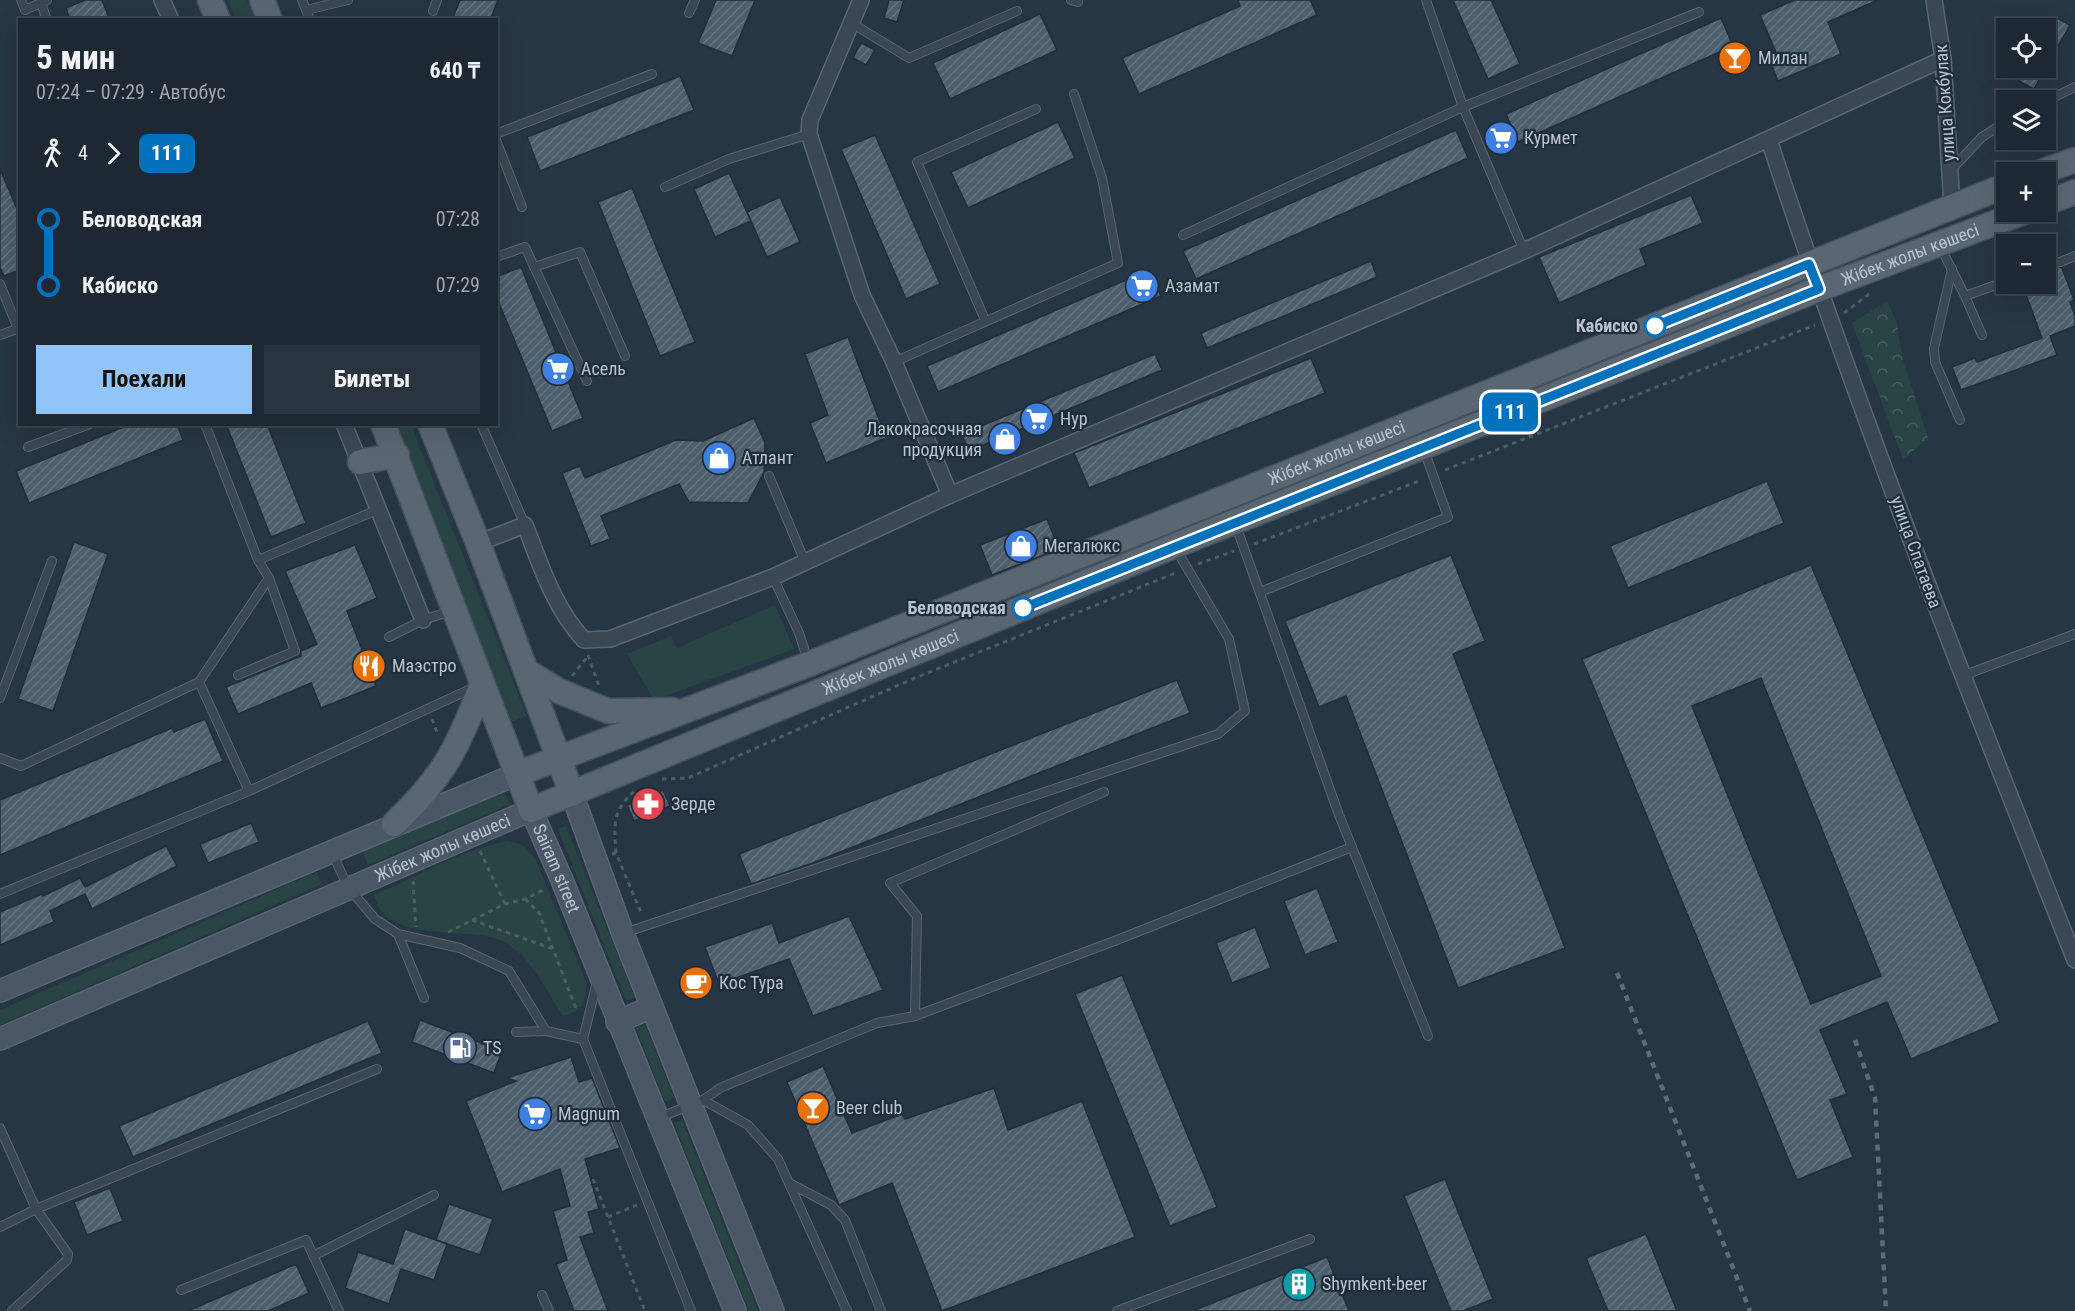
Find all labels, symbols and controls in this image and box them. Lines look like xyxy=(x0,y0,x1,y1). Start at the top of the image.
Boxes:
map controls xyxy=(1996,18,2056,294)
button: locate xyxy=(1996,18,2056,78)
text: 5 мин xyxy=(36,38,115,77)
bar icon: Милан xyxy=(1717,40,1753,76)
street label: улица Кокбулак xyxy=(1930,43,1959,162)
place label: Милан xyxy=(1758,47,1808,68)
text: 640 ₸ xyxy=(430,58,480,83)
text: 07:24 – 07:29 · Автобус xyxy=(36,80,226,104)
button: layers xyxy=(1996,90,2056,150)
supermarket icon: Курмет xyxy=(1483,120,1519,156)
place label: Курмет xyxy=(1524,127,1578,148)
icon: walk xyxy=(36,137,69,170)
icon: forward xyxy=(97,137,130,170)
text: 4 xyxy=(78,141,88,165)
text: 111 xyxy=(151,141,183,165)
button: + xyxy=(1996,162,2056,222)
text: Беловодская xyxy=(82,207,202,232)
text: 07:28 xyxy=(436,207,480,231)
street label: Жібек жолы көшесі xyxy=(1838,219,1982,290)
button: − xyxy=(1996,234,2056,294)
supermarket icon: Азамат xyxy=(1124,268,1160,304)
text: Кабиско xyxy=(82,273,158,298)
text: 07:29 xyxy=(436,273,480,297)
place label: Азамат xyxy=(1165,275,1220,296)
place label: Кабиско xyxy=(1576,315,1638,336)
marker: Кабиско xyxy=(1644,315,1666,337)
button: Поехали xyxy=(36,345,252,414)
button: Билеты xyxy=(264,345,480,414)
supermarket icon: Асель xyxy=(540,351,576,387)
place label: Асель xyxy=(581,358,626,379)
line badge: 111 xyxy=(1476,392,1544,432)
text: 111 xyxy=(1494,400,1526,424)
supermarket icon: Нур xyxy=(1019,401,1055,437)
place label: Нур xyxy=(1060,408,1088,429)
street label: Жібек жолы көшесі xyxy=(1265,416,1408,489)
place label: Лакокрасочная продукция xyxy=(866,418,982,460)
shop icon: Лакокрасочная продукция xyxy=(987,421,1023,457)
shop icon: Атлант xyxy=(701,440,737,476)
place label: Атлант xyxy=(742,447,794,468)
street label: улица Спатаева xyxy=(1886,493,1946,611)
shop icon: Мегалюкс xyxy=(1003,528,1039,564)
place label: Мегалюкс xyxy=(1044,535,1120,556)
place label: Беловодская xyxy=(907,597,1006,618)
marker: Беловодская xyxy=(1012,597,1034,619)
street label: Жібек жолы көшесі xyxy=(819,625,962,699)
restaurant icon: Маэстро xyxy=(351,648,387,684)
place label: Маэстро xyxy=(392,655,457,676)
pharmacy icon: Зерде xyxy=(630,786,666,822)
place label: Зерде xyxy=(671,793,716,814)
street label: Жібек жолы көшесі xyxy=(371,809,513,886)
street label: Sairam street xyxy=(528,821,585,916)
cafe icon: Кос Тура xyxy=(678,965,714,1001)
place label: Кос Тура xyxy=(719,972,784,993)
fuel station icon: TS xyxy=(442,1030,478,1066)
place label: TS xyxy=(483,1037,502,1058)
bar icon: Beer club xyxy=(795,1090,831,1126)
supermarket icon: Magnum xyxy=(517,1096,553,1132)
place label: Beer club xyxy=(836,1097,902,1118)
place label: Magnum xyxy=(558,1103,620,1124)
building icon: Shymkent-beer xyxy=(1281,1266,1317,1302)
place label: Shymkent-beer xyxy=(1322,1273,1428,1294)

